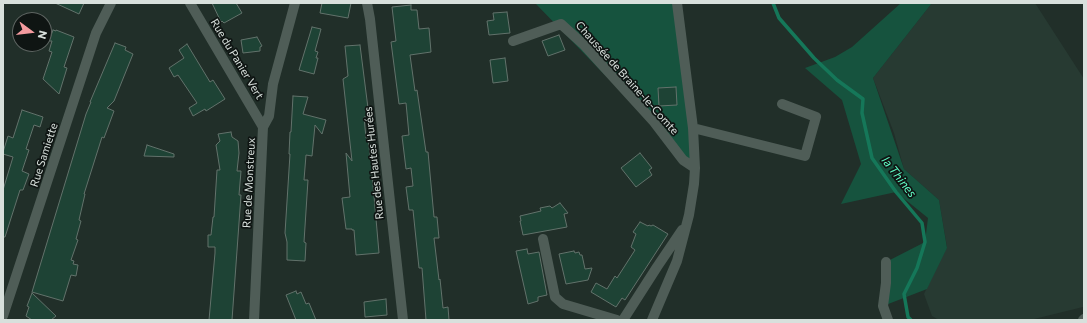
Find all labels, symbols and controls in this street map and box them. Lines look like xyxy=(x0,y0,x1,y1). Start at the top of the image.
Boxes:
north arrow xyxy=(12,12,52,52)
street label: Rue du Panier Vert xyxy=(208,16,266,102)
street label: Chaussée de Braine-le-Comte xyxy=(573,19,681,137)
text: N xyxy=(36,29,50,41)
street label: Rue des Hautes Hurées xyxy=(362,106,386,220)
street label: Rue Samiette xyxy=(27,121,61,189)
street label: Rue de Monstreux xyxy=(240,137,258,229)
water label: la Thines xyxy=(879,154,919,200)

